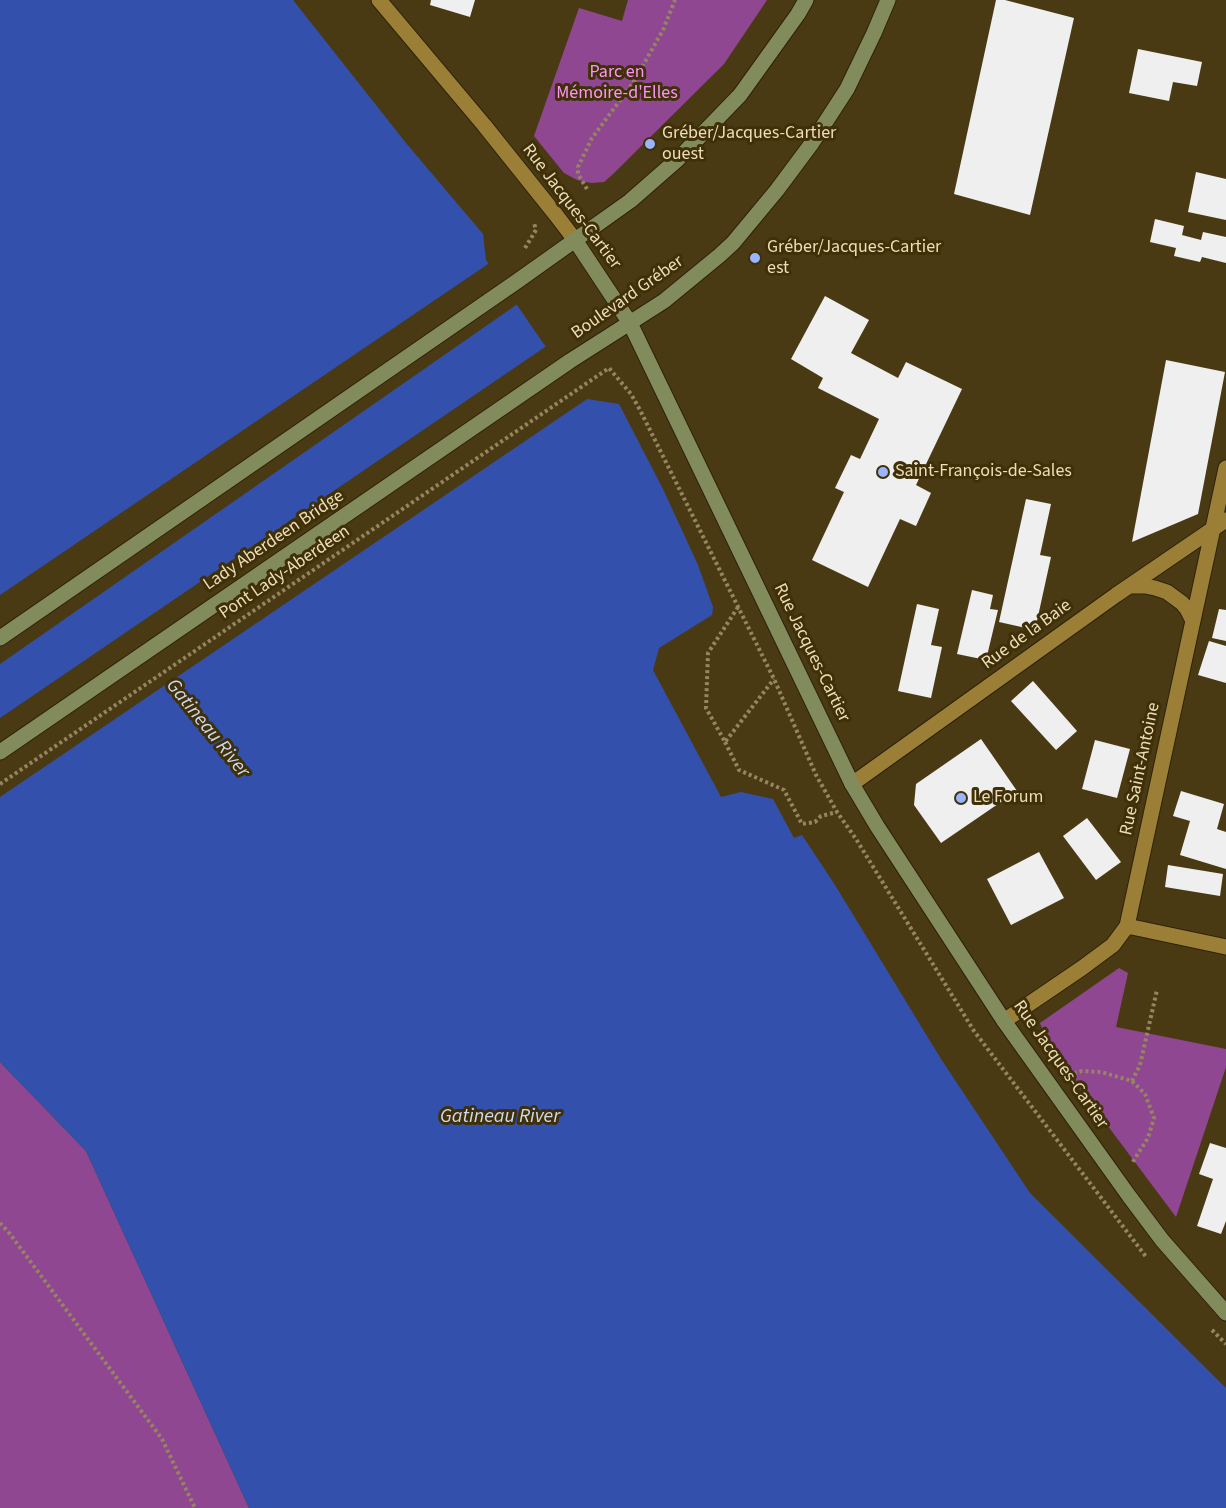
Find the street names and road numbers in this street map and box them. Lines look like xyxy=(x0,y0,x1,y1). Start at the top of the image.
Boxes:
street label: Rue Jacques-Cartier xyxy=(517,140,625,274)
street label: Boulevard Gréber xyxy=(568,251,688,345)
street label: Lady Aberdeen Bridge xyxy=(200,486,348,596)
street label: Pont Lady-Aberdeen xyxy=(215,521,355,625)
street label: Rue Jacques-Cartier xyxy=(768,580,854,726)
street label: Rue de la Baie xyxy=(978,595,1076,675)
street label: Rue Saint-Antoine xyxy=(1116,701,1166,837)
street label: Rue Jacques-Cartier xyxy=(1008,997,1112,1133)

